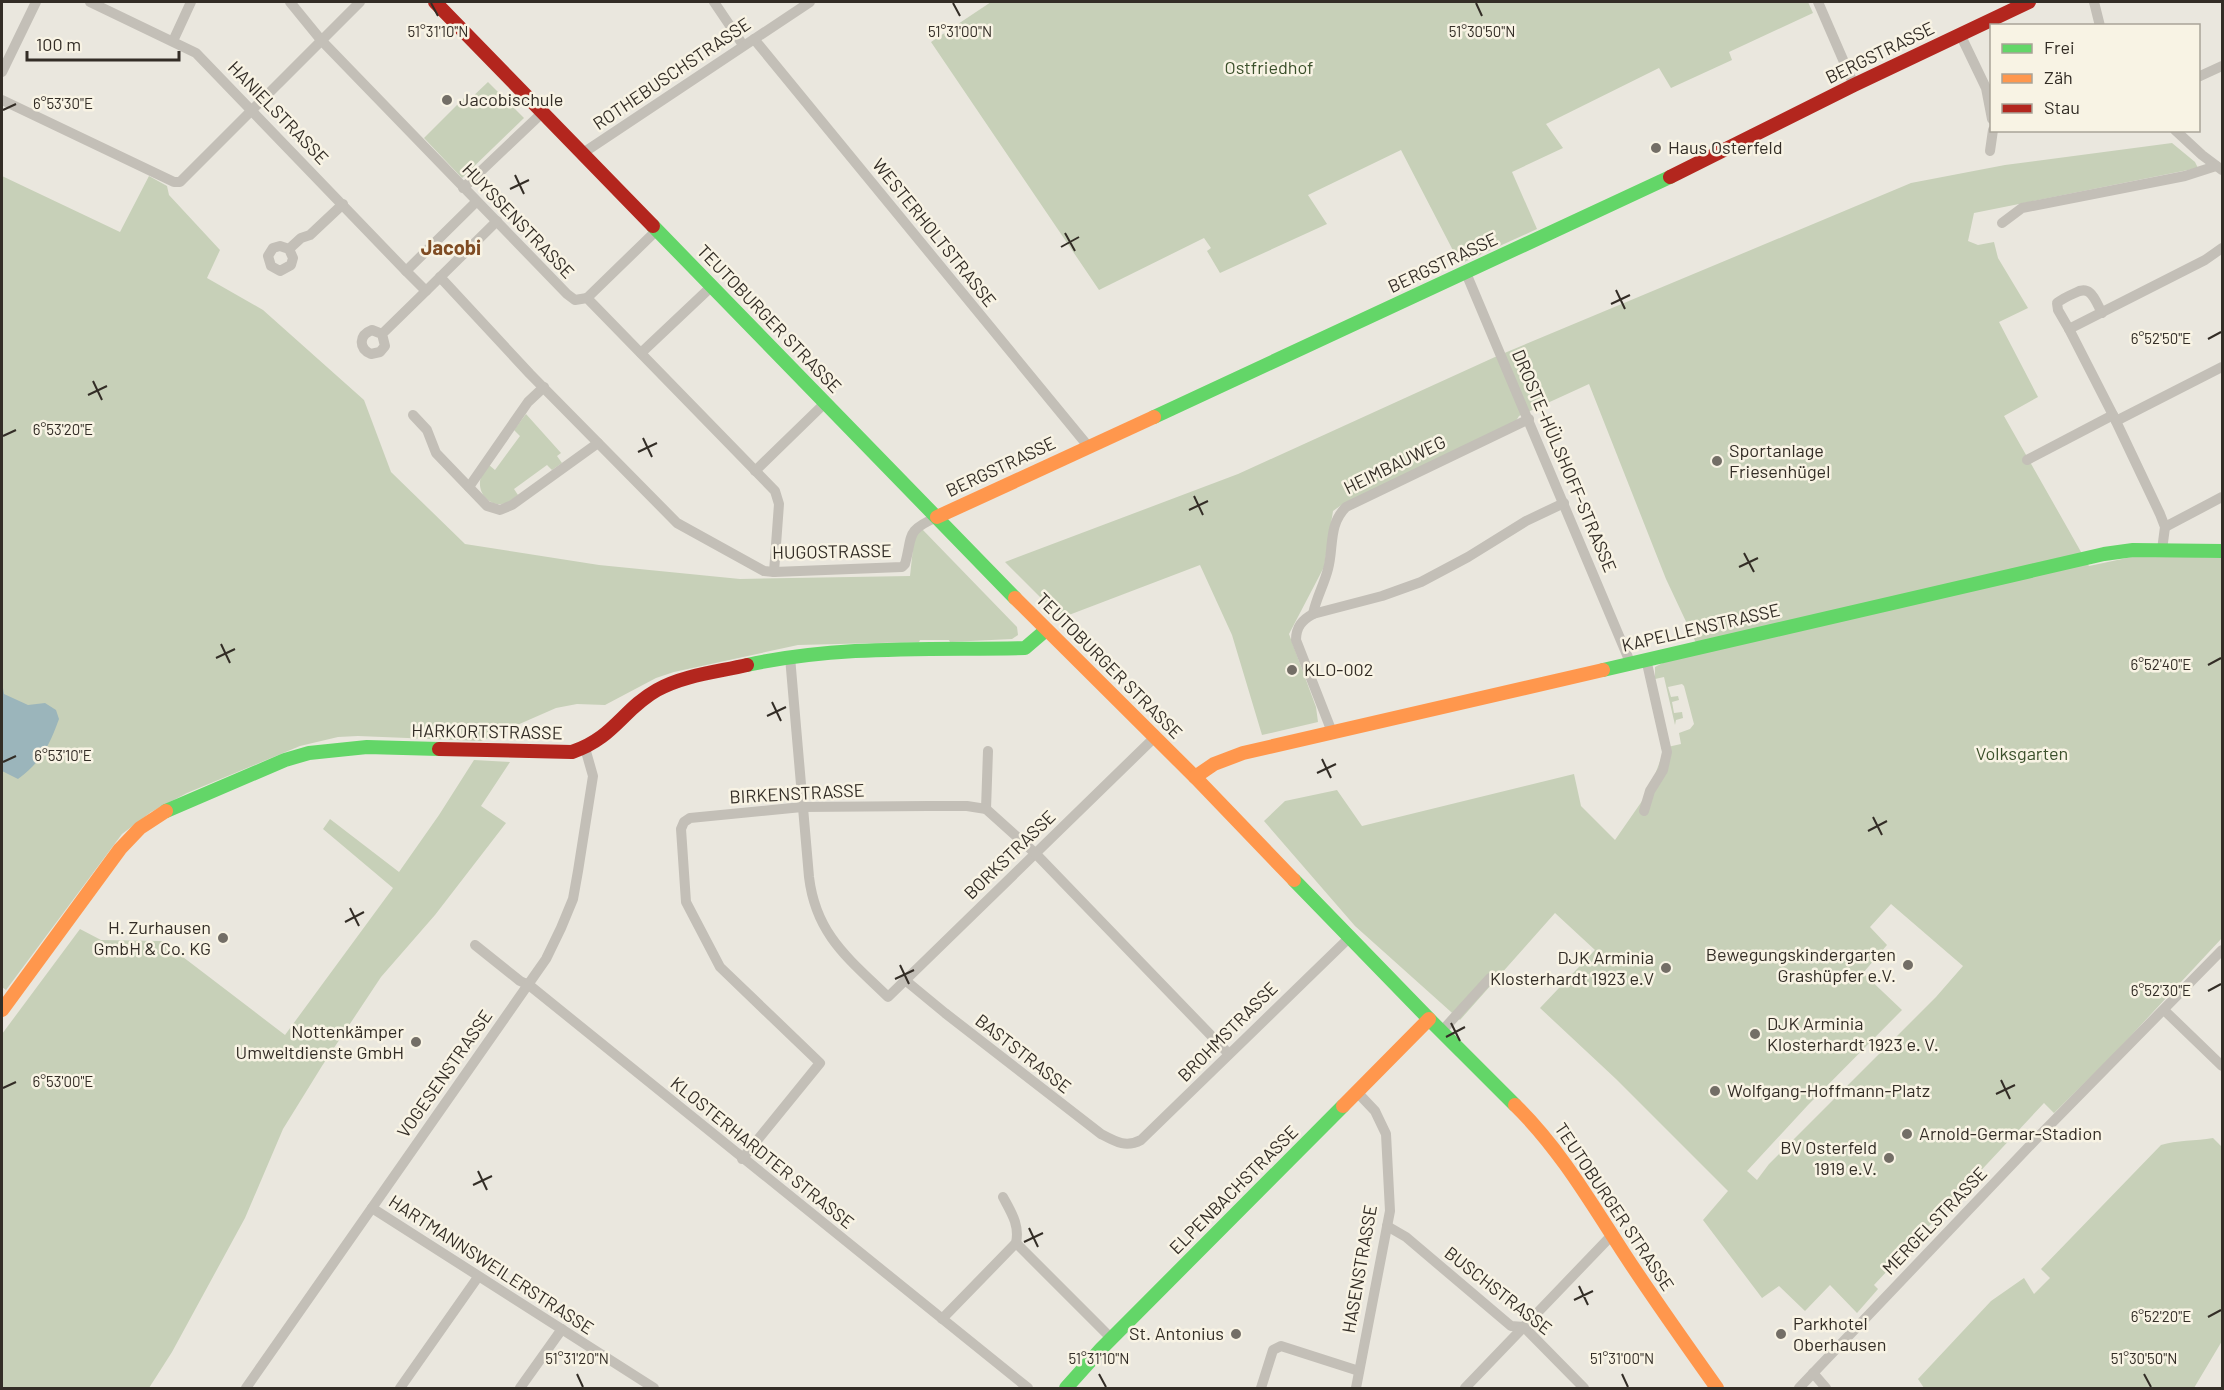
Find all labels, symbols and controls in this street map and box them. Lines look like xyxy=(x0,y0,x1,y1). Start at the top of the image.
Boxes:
street label: ROTHEBUSCHSTRASSE xyxy=(588,12,754,134)
street label: BERGSTRASSE xyxy=(1821,16,1938,88)
text: 51°31'10"N xyxy=(408,22,468,40)
text: 51°31'00"N xyxy=(928,22,992,40)
text: 51°30'50"N xyxy=(1449,22,1515,40)
scale bar xyxy=(27,24,178,62)
legend xyxy=(1990,24,2200,132)
text: 100 m xyxy=(36,33,81,55)
text: Frei xyxy=(2044,36,2075,58)
street label: HANIELSTRASSE xyxy=(224,56,334,169)
park label: Ostfriedhof xyxy=(1224,56,1314,78)
text: Zäh xyxy=(2044,66,2073,88)
place label: Jacobischule xyxy=(459,88,563,110)
marker: Jacobischule xyxy=(440,93,454,107)
text: 6°53'30"E xyxy=(33,94,93,112)
text: Stau xyxy=(2044,96,2080,118)
place label: Haus Osterfeld xyxy=(1668,136,1783,158)
marker: Haus Osterfeld xyxy=(1649,141,1663,155)
street label: WESTERHOLTSTRASSE xyxy=(868,154,1001,311)
street label: HUYSSENSTRASSE xyxy=(458,158,579,283)
street label: BERGSTRASSE xyxy=(1384,227,1501,297)
district label: Jacobi xyxy=(421,235,481,259)
street label: TEUTOBURGER STRASSE xyxy=(693,239,846,397)
text: 6°52'50"E xyxy=(2131,329,2191,347)
street label: DROSTE-HÜLSHOFF-STRASSE xyxy=(1508,346,1622,575)
text: 6°53'20"E xyxy=(33,420,93,438)
street label: HEIMBAUWEG xyxy=(1340,430,1449,498)
street label: BERGSTRASSE xyxy=(942,431,1059,501)
place label: Sportanlage Friesenhügel xyxy=(1729,439,1830,482)
marker: Sportanlage Friesenhügel xyxy=(1710,454,1724,468)
street label: HUGOSTRASSE xyxy=(772,539,892,563)
street label: TEUTOBURGER STRASSE xyxy=(1032,587,1188,743)
street label: KAPELLENSTRASSE xyxy=(1620,598,1782,656)
text: 6°52'40"E xyxy=(2131,655,2191,673)
place label: KLO-002 xyxy=(1304,658,1373,680)
marker: KLO-002 xyxy=(1285,663,1299,677)
street label: HARKORTSTRASSE xyxy=(411,719,563,743)
park label: Volksgarten xyxy=(1976,742,2068,764)
text: 6°53'10"E xyxy=(34,746,92,764)
street label: BIRKENSTRASSE xyxy=(729,778,865,808)
street label: BORKSTRASSE xyxy=(959,805,1060,903)
place label: H. Zurhausen GmbH & Co. KG xyxy=(93,916,211,959)
marker: H. Zurhausen GmbH & Co. KG xyxy=(216,931,230,945)
place label: Bewegungskindergarten Grashüpfer e.V. xyxy=(1706,943,1896,986)
place label: DJK Arminia Klosterhardt 1923 e.V xyxy=(1490,946,1654,989)
marker: Bewegungskindergarten Grashüpfer e.V. xyxy=(1901,958,1915,972)
marker: DJK Arminia Klosterhardt 1923 e.V xyxy=(1659,961,1673,975)
street label: BROHMSTRASSE xyxy=(1173,977,1282,1086)
text: 6°52'30"E xyxy=(2131,981,2191,999)
street label: VOGESENSTRASSE xyxy=(392,1005,497,1142)
street label: BASTSTRASSE xyxy=(971,1009,1076,1098)
place label: DJK Arminia Klosterhardt 1923 e. V. xyxy=(1767,1012,1939,1055)
place label: Nottenkämper Umweltdienste GmbH xyxy=(236,1020,404,1063)
marker: DJK Arminia Klosterhardt 1923 e. V. xyxy=(1748,1027,1762,1041)
marker: Nottenkämper Umweltdienste GmbH xyxy=(409,1035,423,1049)
street label: KLOSTERHARDTER STRASSE xyxy=(667,1071,859,1233)
text: 6°53'00"E xyxy=(33,1072,93,1090)
place label: Wolfgang-Hoffmann-Platz xyxy=(1727,1079,1930,1101)
marker: Wolfgang-Hoffmann-Platz xyxy=(1708,1084,1722,1098)
street label: TEUTOBURGER STRASSE xyxy=(1550,1118,1679,1295)
street label: ELPENBACHSTRASSE xyxy=(1164,1120,1302,1258)
place label: Arnold-Germar-Stadion xyxy=(1919,1122,2102,1144)
marker: Arnold-Germar-Stadion xyxy=(1900,1127,1914,1141)
place label: BV Osterfeld 1919 e.V. xyxy=(1780,1136,1877,1179)
marker: BV Osterfeld 1919 e.V. xyxy=(1882,1151,1896,1165)
street label: MERGELSTRASSE xyxy=(1877,1162,1991,1279)
street label: HARTMANNSWEILERSTRASSE xyxy=(385,1190,598,1339)
street label: HASENSTRASSE xyxy=(1337,1203,1381,1335)
street label: BUSCHSTRASSE xyxy=(1440,1241,1557,1339)
text: 6°52'20"E xyxy=(2131,1307,2191,1325)
place label: Parkhotel Oberhausen xyxy=(1793,1312,1887,1355)
place label: St. Antonius xyxy=(1129,1322,1224,1344)
marker: St. Antonius xyxy=(1229,1327,1243,1341)
marker: Parkhotel Oberhausen xyxy=(1774,1327,1788,1341)
text: 51°31'20"N xyxy=(545,1349,609,1367)
text: 51°31'10"N xyxy=(1069,1349,1129,1367)
text: 51°31'00"N xyxy=(1590,1349,1654,1367)
text: 51°30'50"N xyxy=(2111,1349,2177,1367)

